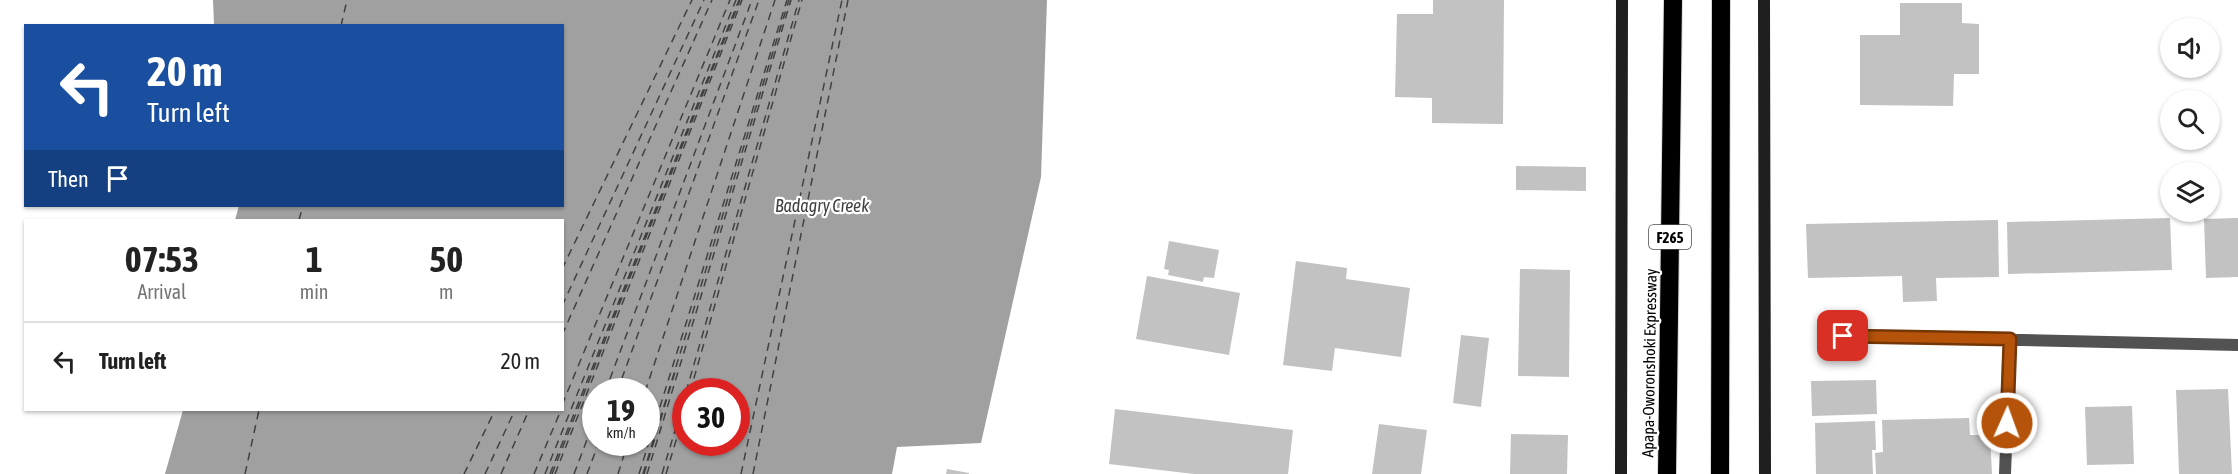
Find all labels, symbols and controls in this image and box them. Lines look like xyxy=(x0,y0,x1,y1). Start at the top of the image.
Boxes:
map controls xyxy=(2160,18,2220,222)
button: sound xyxy=(2160,18,2220,78)
text: 20 m xyxy=(147,47,222,95)
icon: left xyxy=(48,48,126,126)
button: search xyxy=(2160,90,2220,150)
text: Turn left xyxy=(147,97,230,128)
icon: arrive xyxy=(101,162,134,195)
button: layers xyxy=(2160,162,2220,222)
text: Then xyxy=(48,166,89,192)
water label: Badagry Creek xyxy=(775,195,870,216)
road number: F265 xyxy=(1649,225,1691,249)
text: 07:53 xyxy=(125,238,199,280)
text: 1 xyxy=(306,238,323,280)
text: 50 xyxy=(429,238,463,280)
street label: Apapa-Oworonshoki Expressway xyxy=(1638,268,1661,458)
text: Arrival xyxy=(137,280,186,303)
text: min xyxy=(300,280,328,303)
text: m xyxy=(439,280,453,303)
pin xyxy=(1817,310,1868,361)
icon: arrive xyxy=(1826,319,1859,352)
icon: left xyxy=(48,345,81,378)
text: Turn left xyxy=(99,348,166,374)
text: 20 m xyxy=(500,348,540,374)
speed limit sign: 30 xyxy=(672,378,750,456)
position arrow xyxy=(1975,391,2039,455)
text: 19 xyxy=(607,393,635,427)
text: km/h xyxy=(606,424,636,441)

